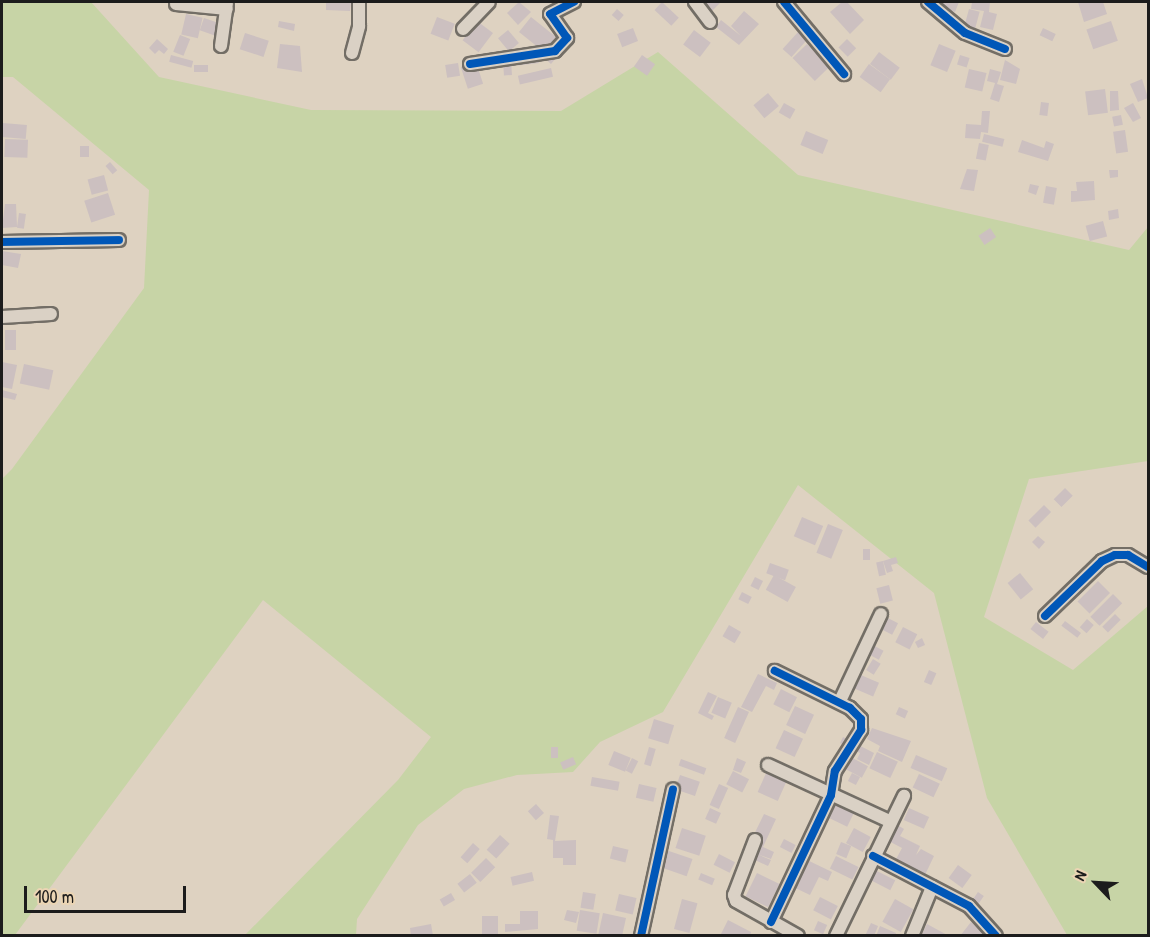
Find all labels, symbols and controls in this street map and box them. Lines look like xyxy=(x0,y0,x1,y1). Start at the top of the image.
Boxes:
north arrow xyxy=(1066,853,1126,913)
text: N xyxy=(1068,867,1091,884)
scale bar xyxy=(27,874,189,912)
text: 100 m xyxy=(35,884,74,909)

